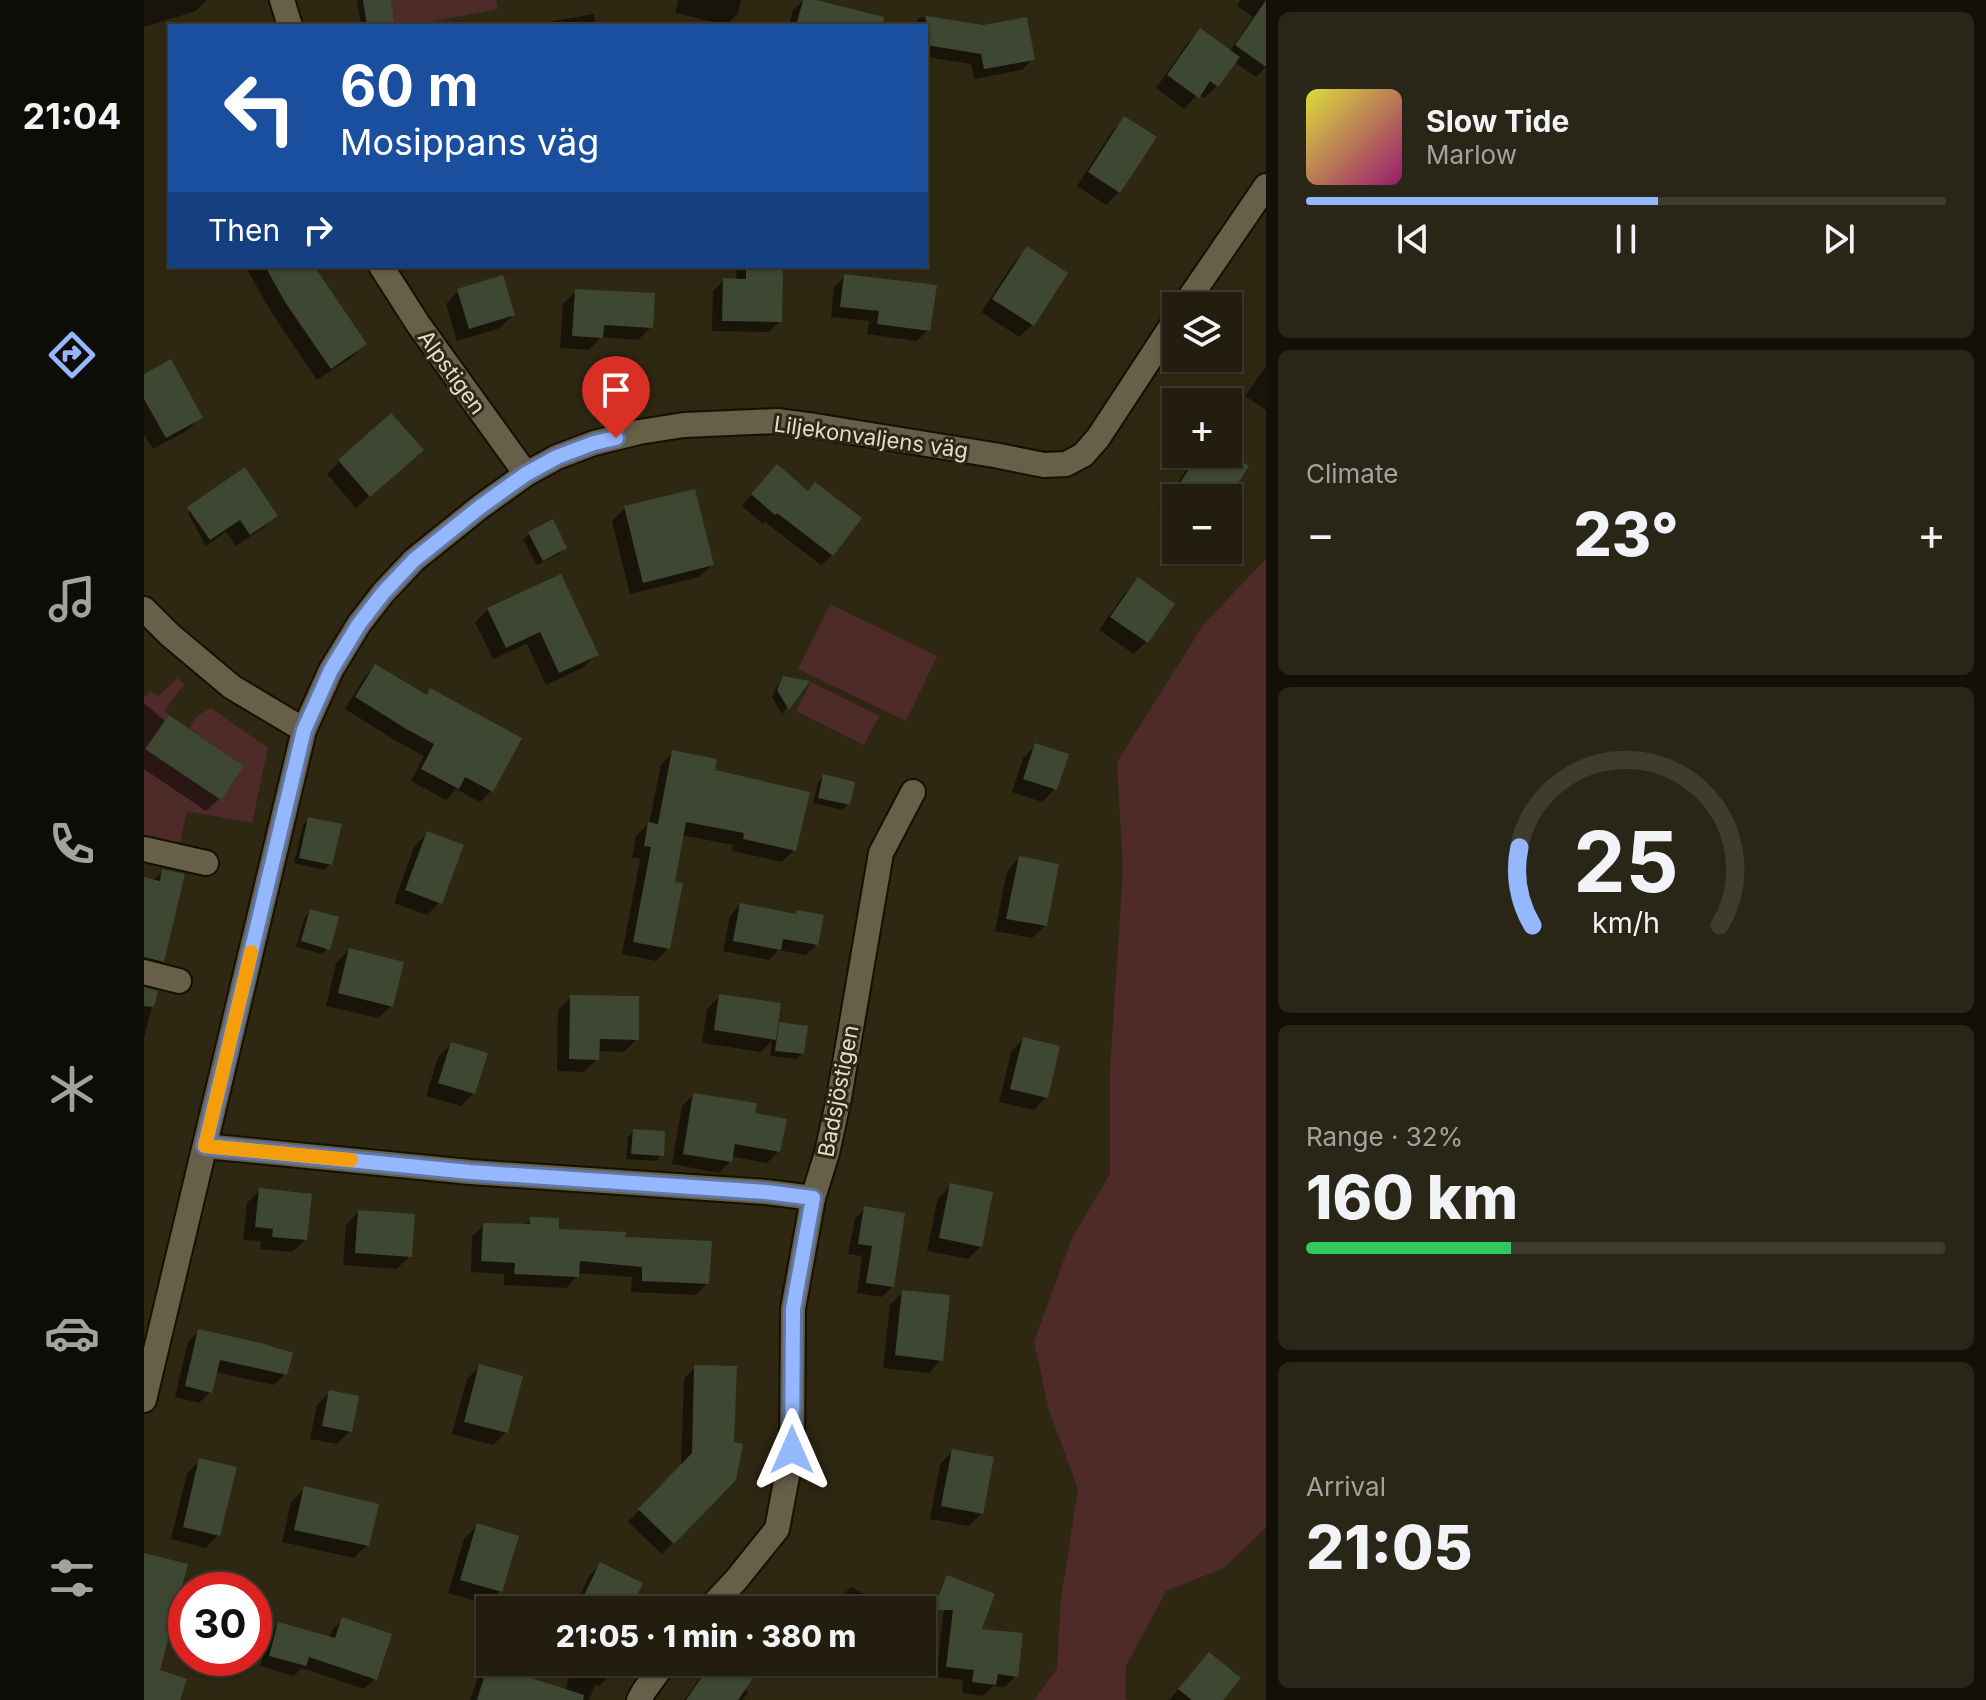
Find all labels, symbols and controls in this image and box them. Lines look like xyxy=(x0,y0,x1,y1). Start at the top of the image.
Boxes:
text: 60 m xyxy=(340,52,479,120)
icon: left xyxy=(208,56,312,160)
text: 21:04 xyxy=(23,94,121,138)
text: Slow Tide xyxy=(1426,103,1569,139)
text: Mosippans väg xyxy=(340,120,599,164)
text: Marlow xyxy=(1426,139,1517,170)
icon: right xyxy=(296,208,340,252)
text: Then xyxy=(208,212,280,248)
icon: previous xyxy=(1391,217,1435,261)
icon: pause xyxy=(1604,217,1648,261)
icon: next xyxy=(1817,217,1861,261)
map controls xyxy=(1162,292,1242,564)
button: layers xyxy=(1162,292,1242,372)
street label: Alpstigen xyxy=(413,325,491,419)
icon: directions xyxy=(44,327,100,383)
pin xyxy=(582,356,650,438)
icon: arrive xyxy=(594,368,638,412)
button: + xyxy=(1162,388,1242,468)
street label: Liljekonvaljens väg xyxy=(772,411,970,463)
text: Climate xyxy=(1306,458,1398,489)
button: − xyxy=(1162,484,1242,564)
text: 23° xyxy=(1573,498,1679,570)
text: − xyxy=(1306,507,1335,561)
text: + xyxy=(1917,507,1946,561)
icon: music xyxy=(44,571,100,627)
text: 25 xyxy=(1573,811,1679,912)
icon: phone xyxy=(44,816,100,872)
text: km/h xyxy=(1592,905,1660,940)
street label: Badsjöstigen xyxy=(812,1023,864,1159)
icon: climate xyxy=(44,1061,100,1117)
text: Range · 32% xyxy=(1306,1121,1463,1152)
text: 160 km xyxy=(1306,1161,1518,1233)
icon: car xyxy=(44,1305,100,1361)
position arrow xyxy=(750,1408,834,1492)
text: Arrival xyxy=(1306,1471,1386,1502)
text: 21:05 xyxy=(1306,1511,1473,1583)
icon: filters xyxy=(44,1550,100,1606)
speed limit sign: 30 xyxy=(168,1572,272,1676)
text: 21:05 · 1 min · 380 m xyxy=(556,1618,856,1654)

